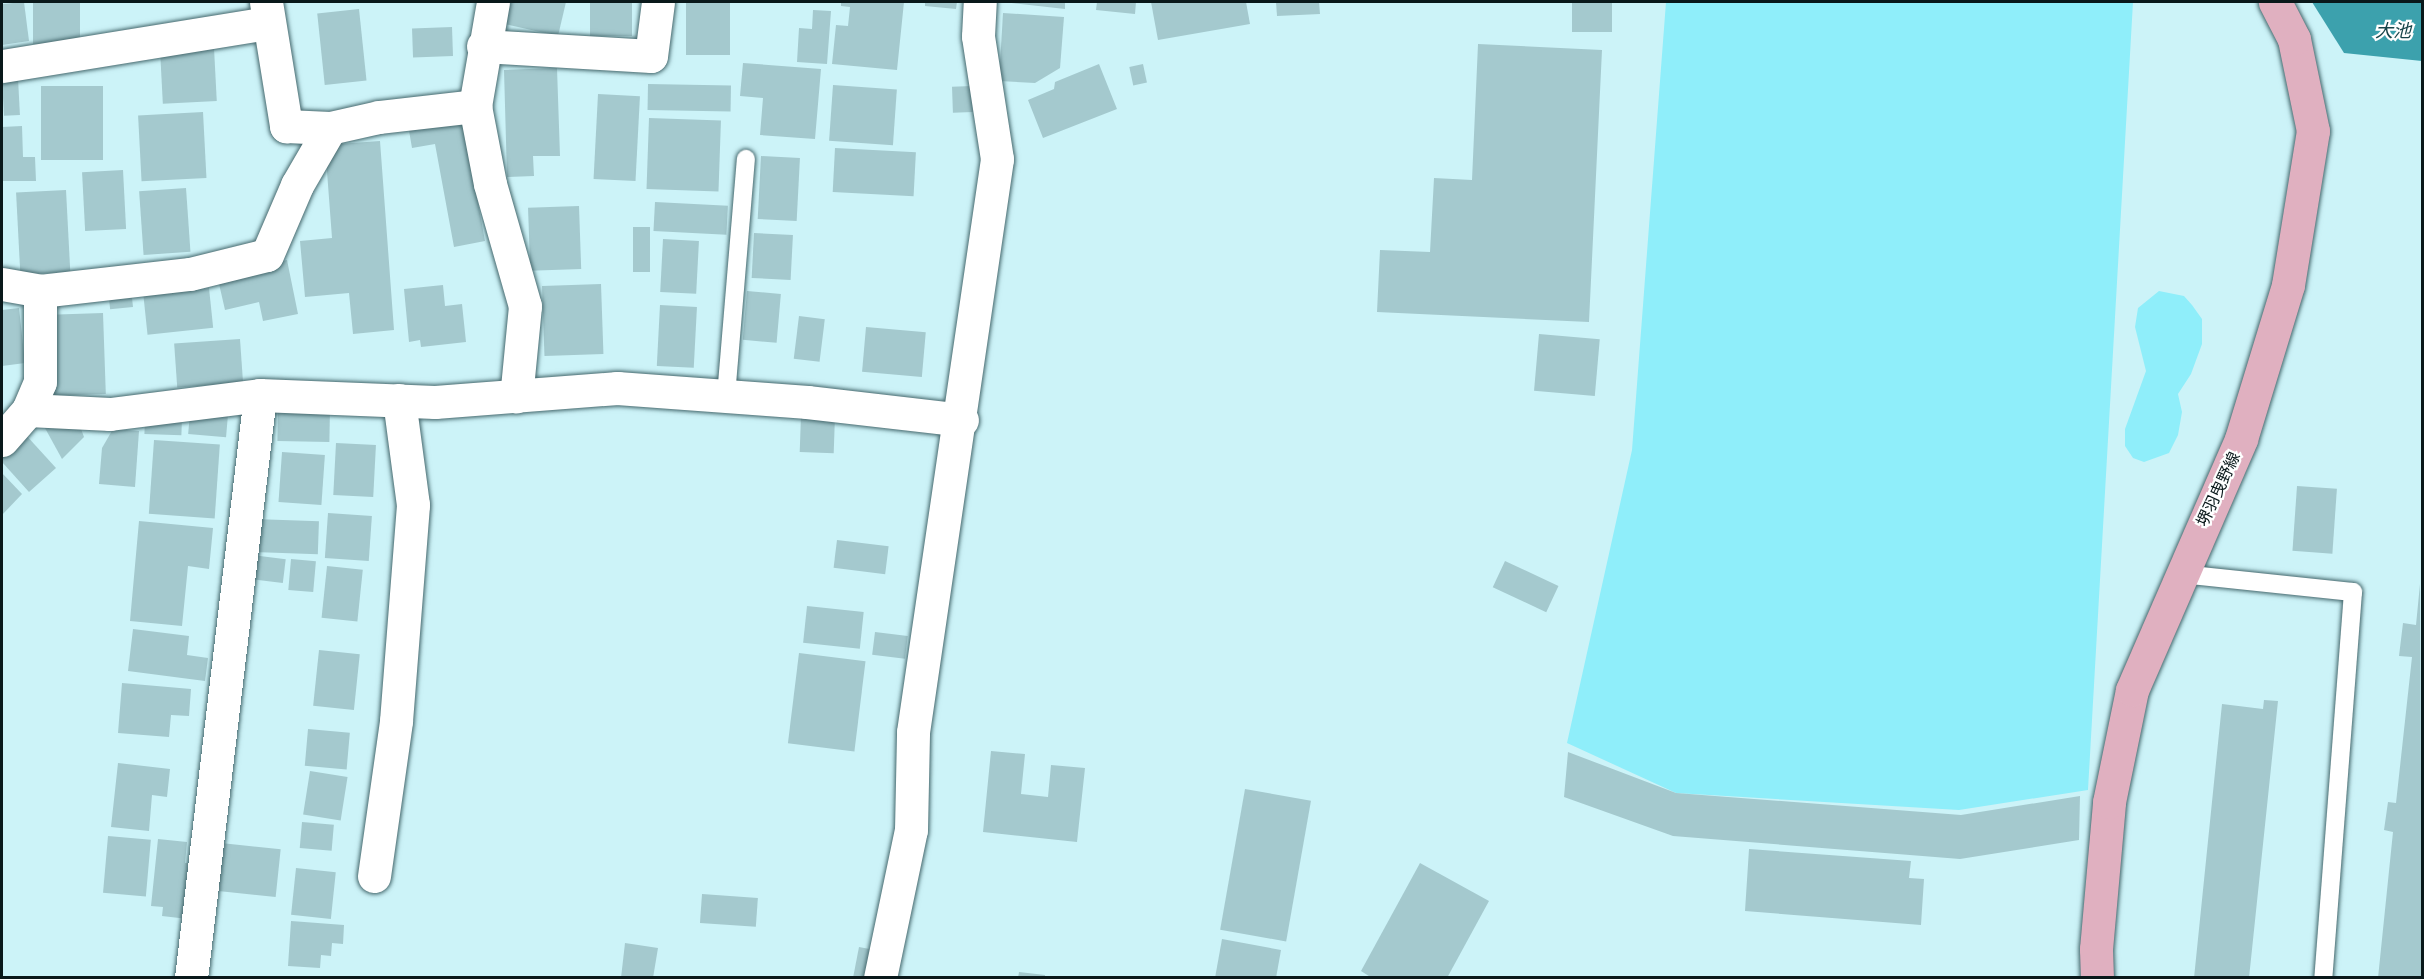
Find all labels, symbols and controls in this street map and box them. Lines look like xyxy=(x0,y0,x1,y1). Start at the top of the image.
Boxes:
water label: 大池 xyxy=(2375,19,2411,41)
street label: 堺羽曳野線 xyxy=(2192,449,2244,529)

